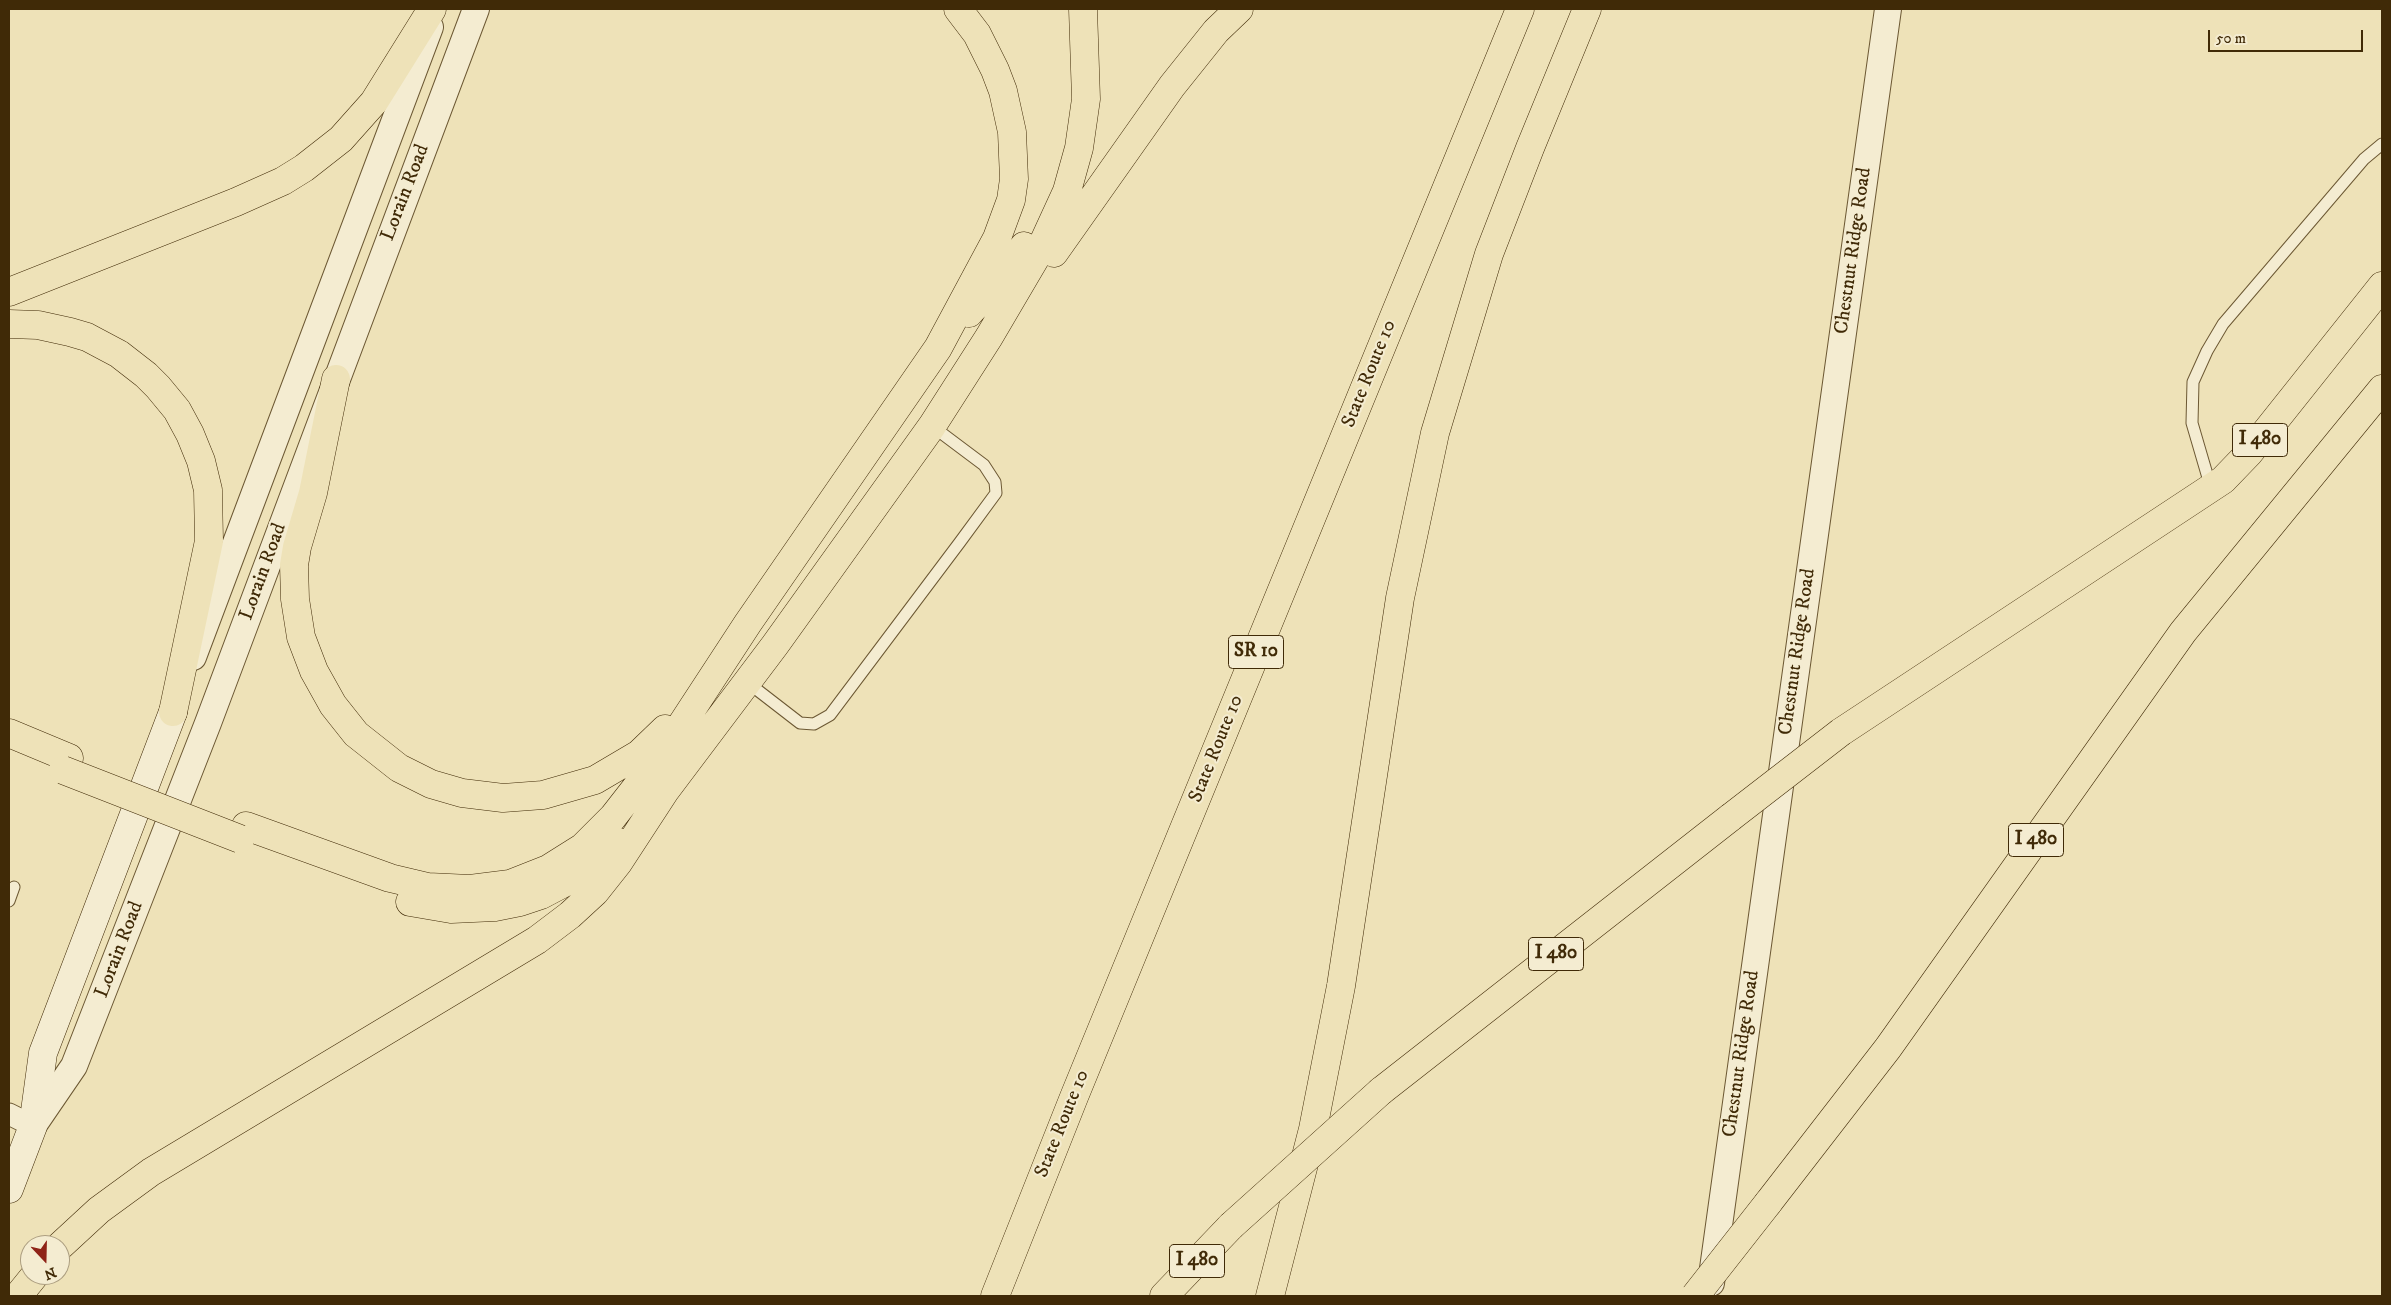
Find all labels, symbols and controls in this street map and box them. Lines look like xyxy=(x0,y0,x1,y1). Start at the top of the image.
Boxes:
scale bar xyxy=(2211,20,2366,52)
text: 50 m xyxy=(2216,29,2246,48)
street label: Lorain Road xyxy=(377,141,435,245)
street label: Chestnut Ridge Road xyxy=(1830,166,1878,336)
street label: State Route 10 xyxy=(1338,317,1402,431)
road number: I 480 xyxy=(2232,424,2288,456)
street label: Lorain Road xyxy=(235,520,293,624)
street label: Chestnut Ridge Road xyxy=(1774,567,1822,737)
road number: SR 10 xyxy=(1228,636,1284,669)
street label: State Route 10 xyxy=(1185,692,1249,806)
road number: I 480 xyxy=(2008,824,2064,856)
street label: Lorain Road xyxy=(91,898,149,1002)
road number: I 480 xyxy=(1528,938,1584,971)
street label: Chestnut Ridge Road xyxy=(1718,969,1766,1139)
street label: State Route 10 xyxy=(1031,1067,1095,1181)
north arrow xyxy=(20,1235,70,1285)
road number: I 480 xyxy=(1170,1244,1224,1278)
text: N xyxy=(41,1263,59,1284)

